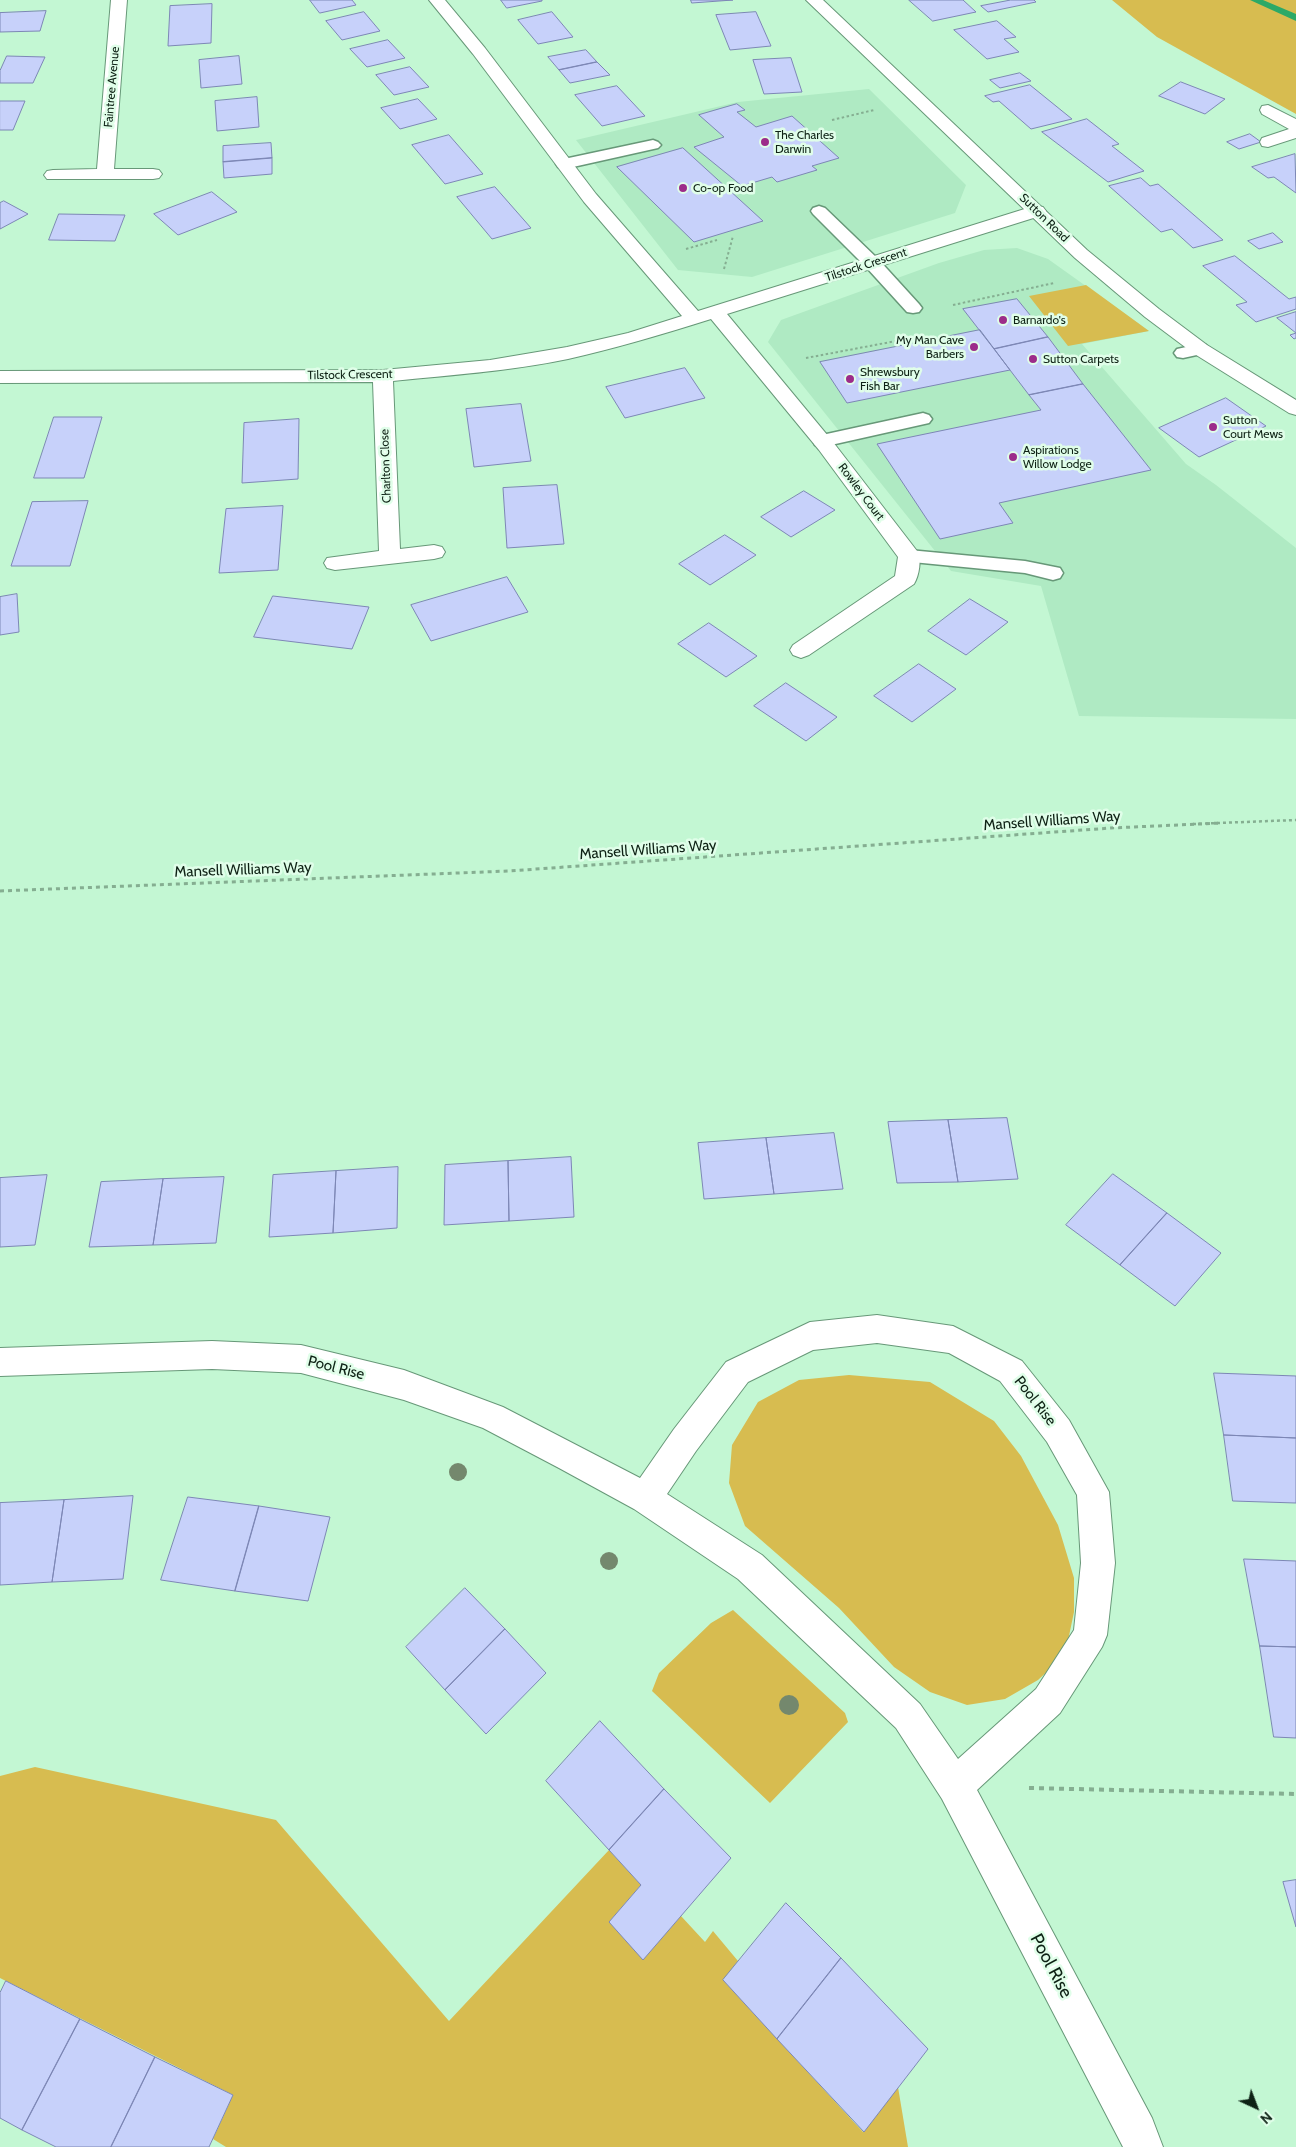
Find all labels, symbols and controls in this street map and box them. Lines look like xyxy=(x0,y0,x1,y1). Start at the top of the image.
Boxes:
street label: Faintree Avenue xyxy=(101,46,123,128)
place label: The Charles Darwin xyxy=(775,128,834,156)
marker: The Charles Darwin xyxy=(759,136,771,148)
place label: Co-op Food xyxy=(693,181,754,195)
marker: Co-op Food xyxy=(677,182,689,194)
street label: Sutton Road xyxy=(1016,191,1072,245)
street label: Tilstock Crescent xyxy=(823,245,909,285)
place label: Barnardo's xyxy=(1013,313,1066,327)
marker: Barnardo's xyxy=(997,314,1009,326)
place label: My Man Cave Barbers xyxy=(896,333,964,361)
marker: My Man Cave Barbers xyxy=(968,341,980,353)
place label: Sutton Carpets xyxy=(1043,352,1119,366)
marker: Sutton Carpets xyxy=(1027,353,1039,365)
place label: Shrewsbury Fish Bar xyxy=(860,365,920,393)
street label: Tilstock Crescent xyxy=(307,367,393,383)
marker: Shrewsbury Fish Bar xyxy=(844,373,856,385)
place label: Sutton Court Mews xyxy=(1223,413,1283,441)
marker: Sutton Court Mews xyxy=(1207,421,1219,433)
street label: Charlton Close xyxy=(378,429,394,503)
place label: Aspirations Willow Lodge xyxy=(1023,443,1092,471)
marker: Aspirations Willow Lodge xyxy=(1007,451,1019,463)
street label: Rowley Court xyxy=(835,461,887,523)
street label: Mansell Williams Way xyxy=(983,807,1121,835)
street label: Mansell Williams Way xyxy=(579,836,717,864)
street label: Mansell Williams Way xyxy=(174,859,312,881)
street label: Pool Rise xyxy=(306,1352,366,1384)
street label: Pool Rise xyxy=(1010,1373,1060,1429)
street label: Pool Rise xyxy=(1025,1930,1077,2002)
north arrow xyxy=(1231,2082,1281,2132)
text: N xyxy=(1256,2108,1276,2128)

